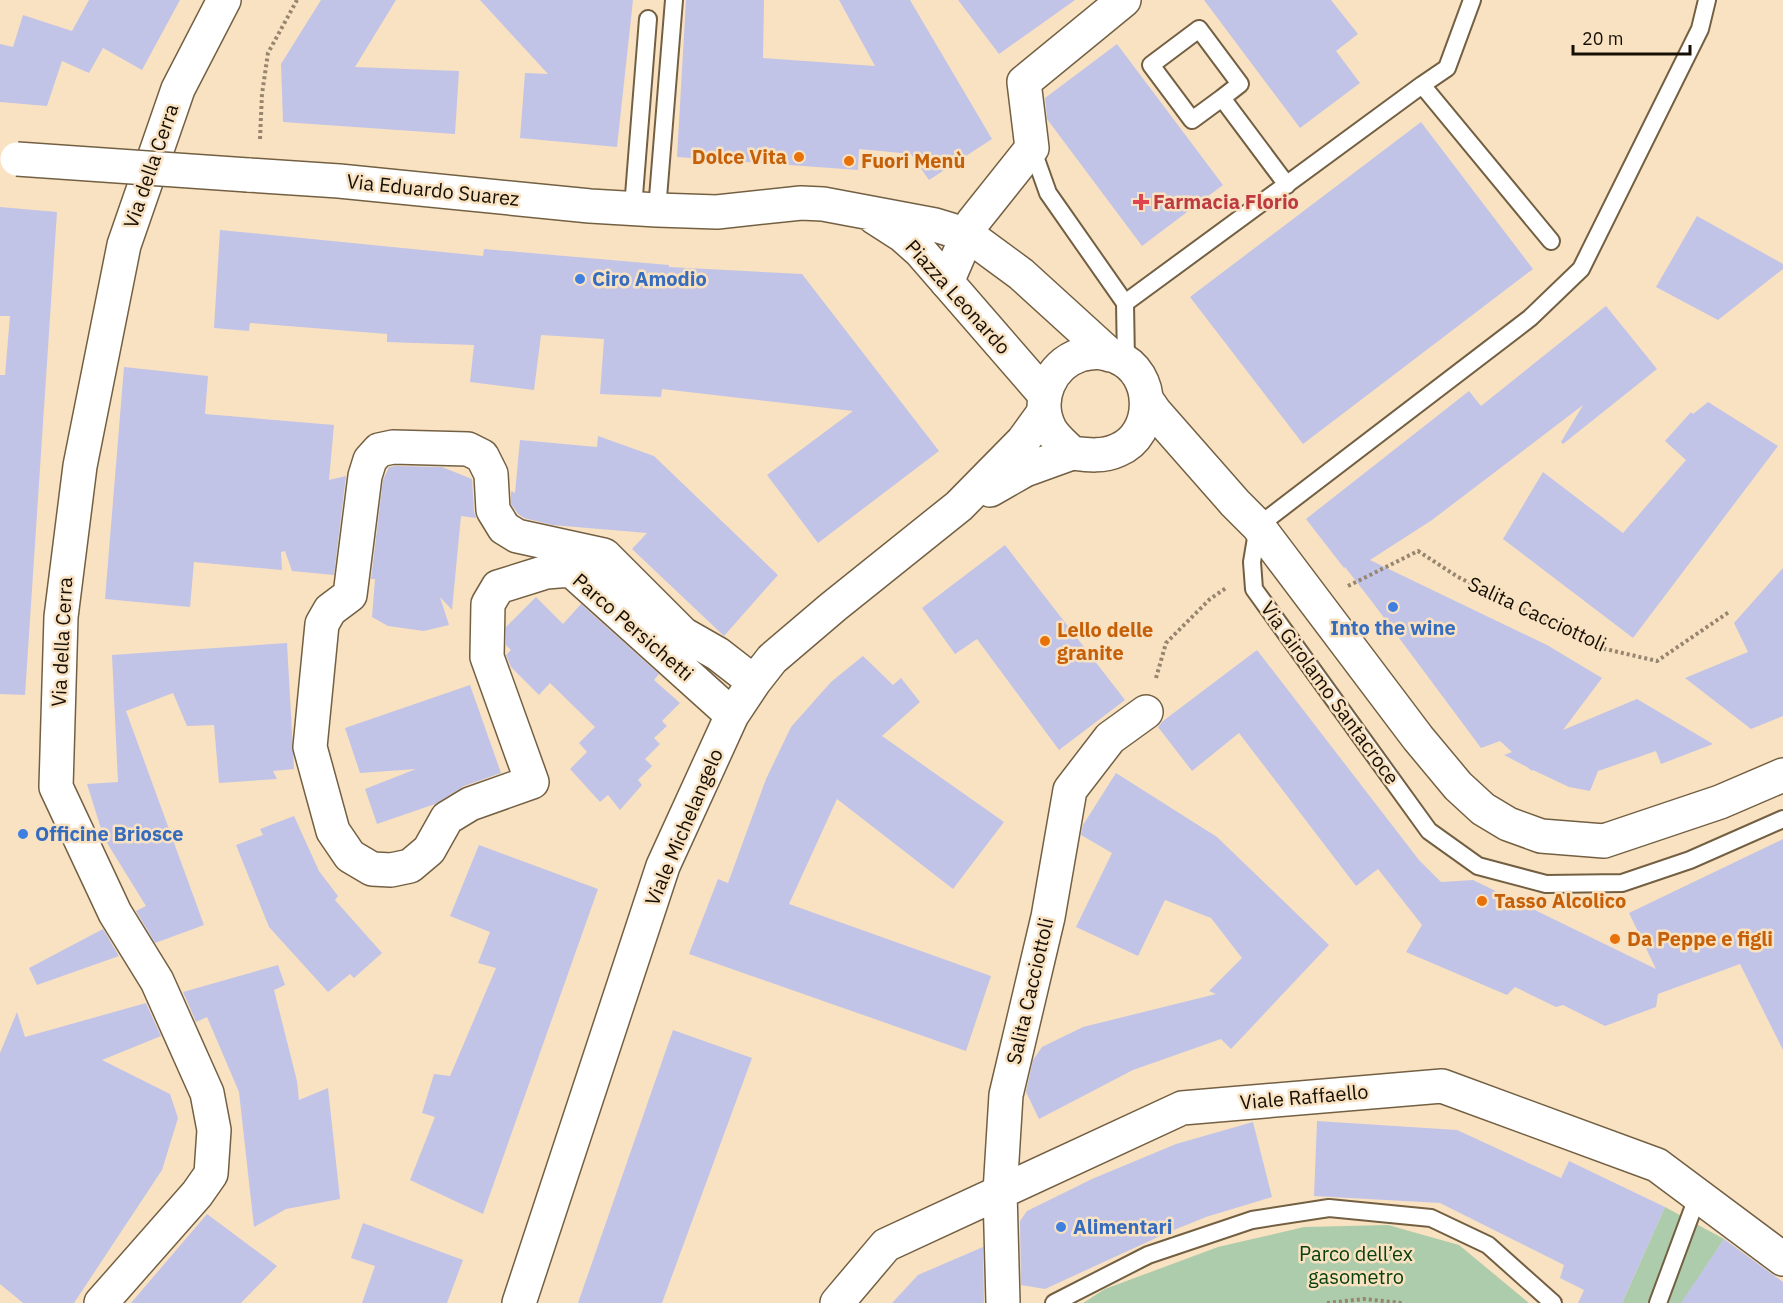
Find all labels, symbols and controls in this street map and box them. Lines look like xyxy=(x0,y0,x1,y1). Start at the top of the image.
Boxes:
scale bar xyxy=(1573,18,1690,56)
text: 20 m xyxy=(1582,27,1624,50)
street label: Via della Cerra xyxy=(117,100,185,232)
place label: Dolce Vita xyxy=(692,143,787,170)
place label: Fuori Menù xyxy=(861,147,965,174)
marker: Dolce Vita xyxy=(792,150,806,164)
marker: Fuori Menù xyxy=(842,154,856,168)
street label: Via Eduardo Suarez xyxy=(345,167,521,212)
place label: Farmacia Florio xyxy=(1153,188,1299,215)
marker: Farmacia Florio xyxy=(1134,195,1148,209)
street label: Piazza Leonardo xyxy=(900,233,1017,360)
place label: Ciro Amodio xyxy=(592,265,707,292)
marker: Ciro Amodio xyxy=(573,272,587,286)
street label: Parco Persichetti xyxy=(567,567,699,687)
street label: Salita Cacciottoli xyxy=(1464,570,1611,657)
street label: Via della Cerra xyxy=(45,576,78,708)
street label: Via Girolamo Santacroce xyxy=(1255,596,1406,790)
marker: Into the wine xyxy=(1386,600,1400,614)
place label: Into the wine xyxy=(1330,614,1456,641)
place label: Lello delle granite xyxy=(1057,616,1153,666)
marker: Lello delle granite xyxy=(1038,634,1052,648)
street label: Viale Michelangelo xyxy=(638,744,729,909)
place label: Officine Briosce xyxy=(35,820,183,847)
marker: Officine Briosce xyxy=(16,827,30,841)
place label: Tasso Alcolico xyxy=(1494,887,1626,914)
marker: Tasso Alcolico xyxy=(1475,894,1489,908)
street label: Salita Cacciottoli xyxy=(999,915,1060,1067)
place label: Da Peppe e figli xyxy=(1627,925,1773,952)
marker: Da Peppe e figli xyxy=(1608,932,1622,946)
street label: Viale Raffaello xyxy=(1239,1077,1369,1116)
place label: Alimentari xyxy=(1073,1213,1172,1240)
marker: Alimentari xyxy=(1054,1220,1068,1234)
park label: Parco dell’ex gasometro xyxy=(1299,1240,1413,1290)

